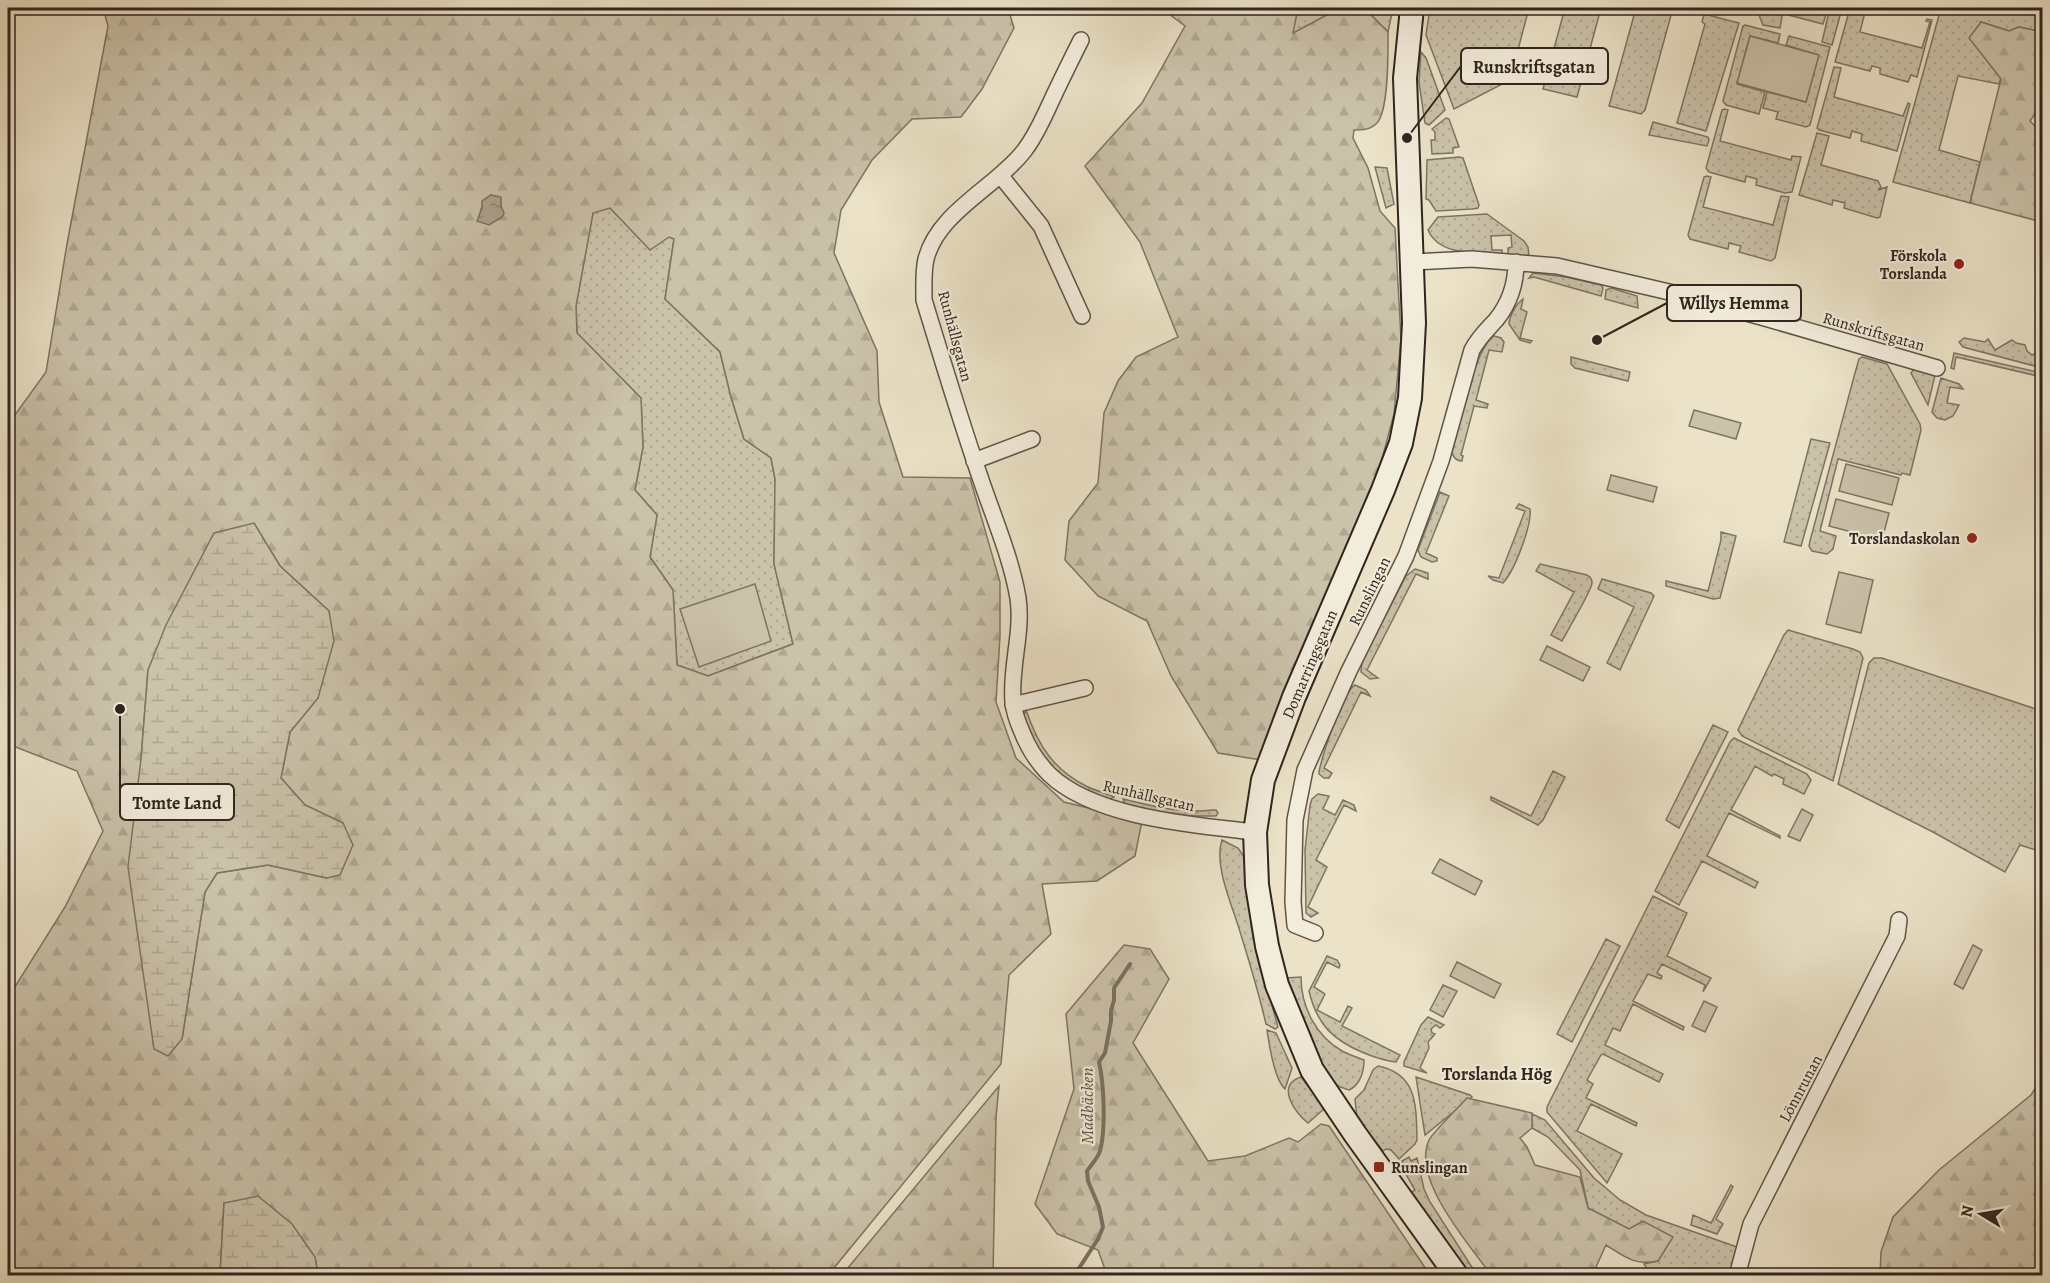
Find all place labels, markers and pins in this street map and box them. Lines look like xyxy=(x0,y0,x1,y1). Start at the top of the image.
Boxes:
callout: Runskriftsgatan xyxy=(1461,48,1608,84)
place label: Förskola Torslanda xyxy=(1880,245,1947,285)
marker: Förskola Torslanda xyxy=(1952,257,1966,271)
callout: Willys Hemma xyxy=(1667,285,1801,321)
place label: Torslandaskolan xyxy=(1849,528,1960,550)
marker: Torslandaskolan xyxy=(1965,531,1979,545)
callout: Tomte Land xyxy=(120,784,234,820)
place label: Runslingan xyxy=(1391,1157,1468,1179)
marker: Runslingan xyxy=(1372,1160,1386,1174)

